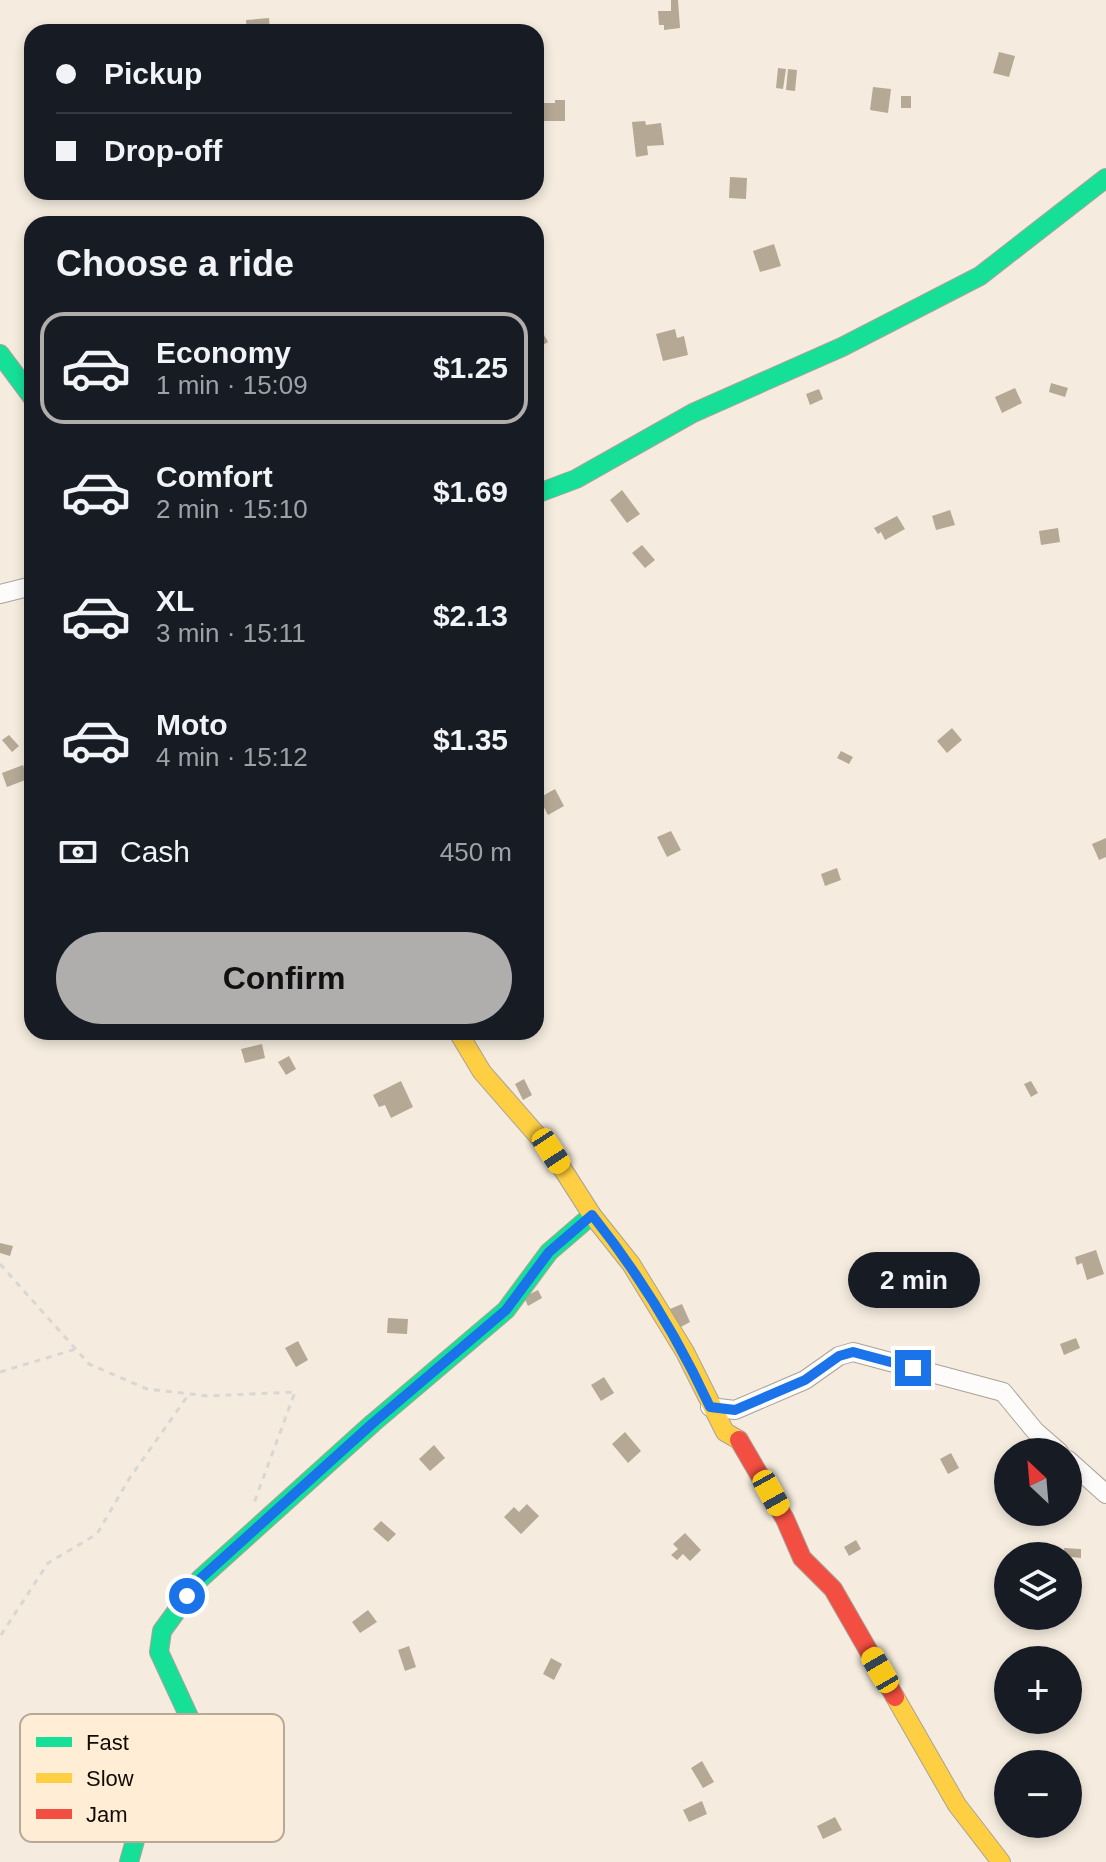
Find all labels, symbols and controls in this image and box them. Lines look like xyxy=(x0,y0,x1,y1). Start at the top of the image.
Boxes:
text: Pickup xyxy=(104,57,202,90)
text: Drop-off xyxy=(104,134,222,167)
text: Choose a ride xyxy=(56,243,294,284)
icon: car xyxy=(60,332,132,404)
text: Economy xyxy=(156,336,291,369)
text: $1.25 xyxy=(433,351,508,384)
text: 1 min · 15:09 xyxy=(156,370,308,400)
icon: car xyxy=(60,456,132,528)
text: Comfort xyxy=(156,460,273,493)
text: $1.69 xyxy=(433,475,508,508)
text: 2 min · 15:10 xyxy=(156,494,308,524)
icon: car xyxy=(60,580,132,652)
text: XL xyxy=(156,584,194,617)
text: $2.13 xyxy=(433,599,508,632)
text: 3 min · 15:11 xyxy=(156,618,306,648)
icon: car xyxy=(60,704,132,776)
text: Moto xyxy=(156,708,228,741)
text: $1.35 xyxy=(433,723,508,756)
text: 4 min · 15:12 xyxy=(156,742,308,772)
icon: cash xyxy=(56,830,100,874)
text: Cash xyxy=(120,835,190,868)
text: 450 m xyxy=(440,837,512,867)
button: Confirm xyxy=(56,932,512,1024)
car xyxy=(528,1124,574,1178)
callout: 2 min xyxy=(847,1252,979,1308)
text: 2 min xyxy=(880,1265,948,1295)
route end xyxy=(895,1350,931,1386)
north arrow xyxy=(994,1438,1082,1526)
map controls xyxy=(994,1438,1082,1838)
car xyxy=(749,1466,793,1520)
button: layers xyxy=(994,1542,1082,1630)
route start xyxy=(169,1578,205,1614)
car xyxy=(858,1643,902,1697)
button: + xyxy=(994,1646,1082,1734)
legend xyxy=(20,1714,284,1842)
text: Fast xyxy=(86,1730,129,1755)
button: − xyxy=(994,1750,1082,1838)
text: Slow xyxy=(86,1766,134,1791)
text: Jam xyxy=(86,1802,128,1827)

